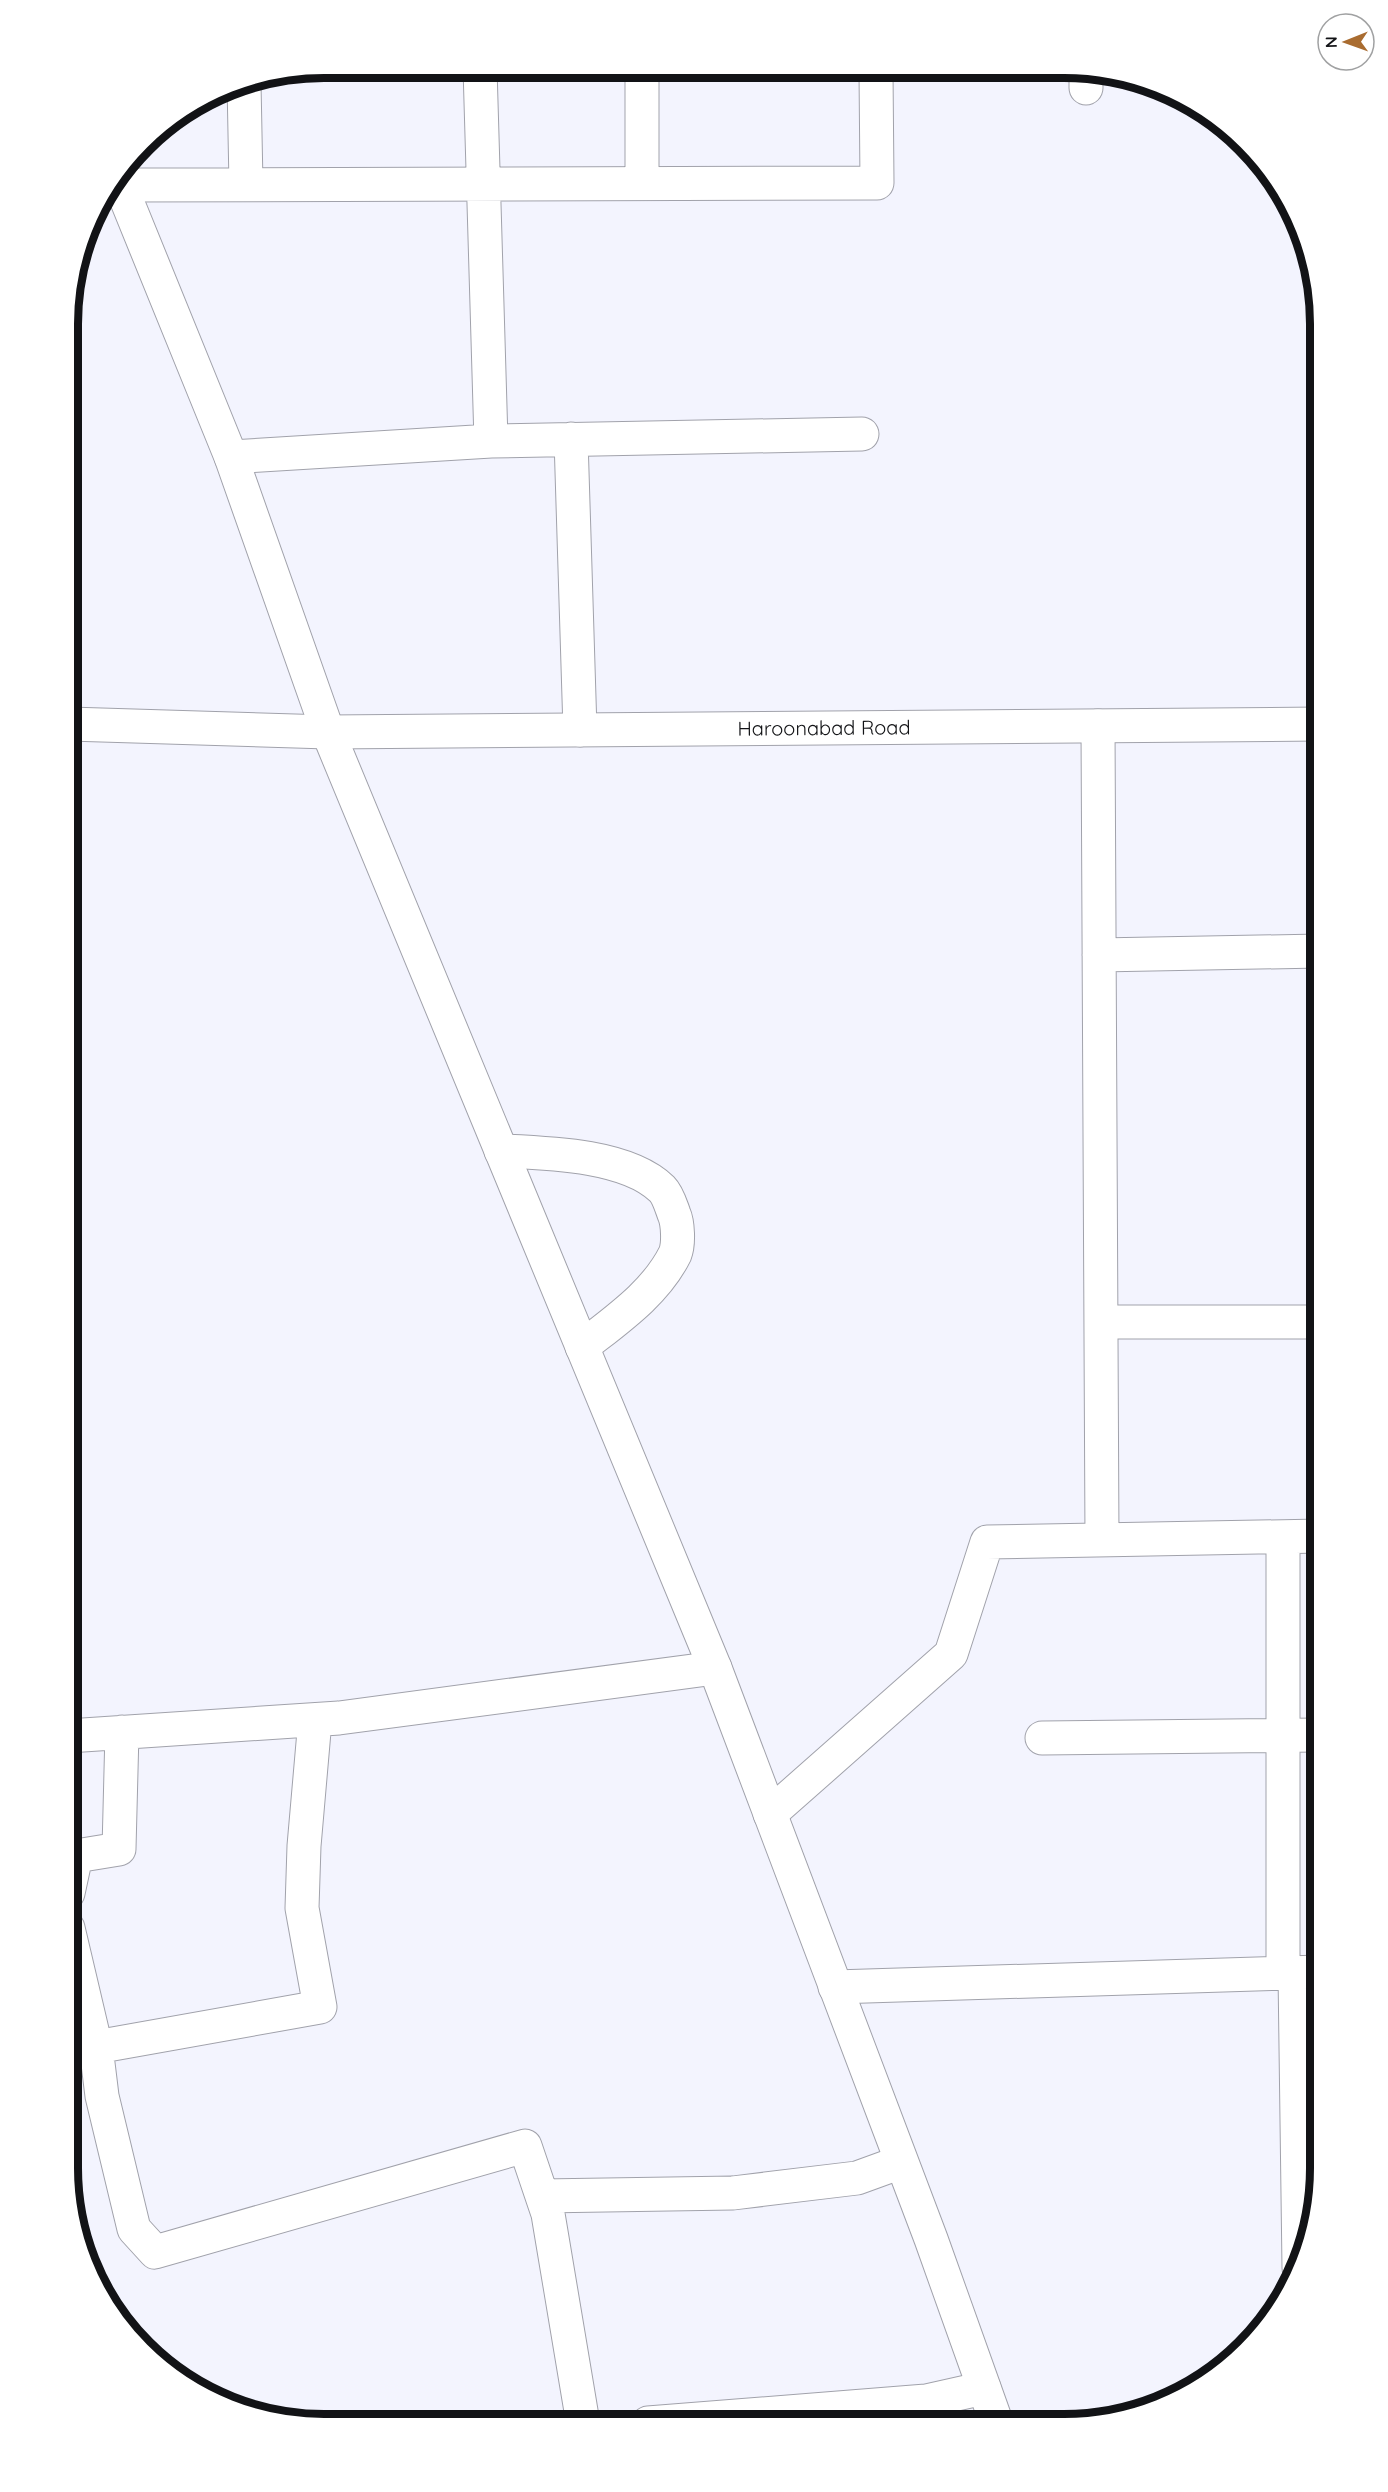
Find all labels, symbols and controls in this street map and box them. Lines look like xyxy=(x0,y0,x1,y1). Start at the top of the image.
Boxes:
north arrow xyxy=(1316,12,1376,72)
text: N xyxy=(1321,36,1341,48)
street label: Haroonabad Road xyxy=(737,714,911,741)

